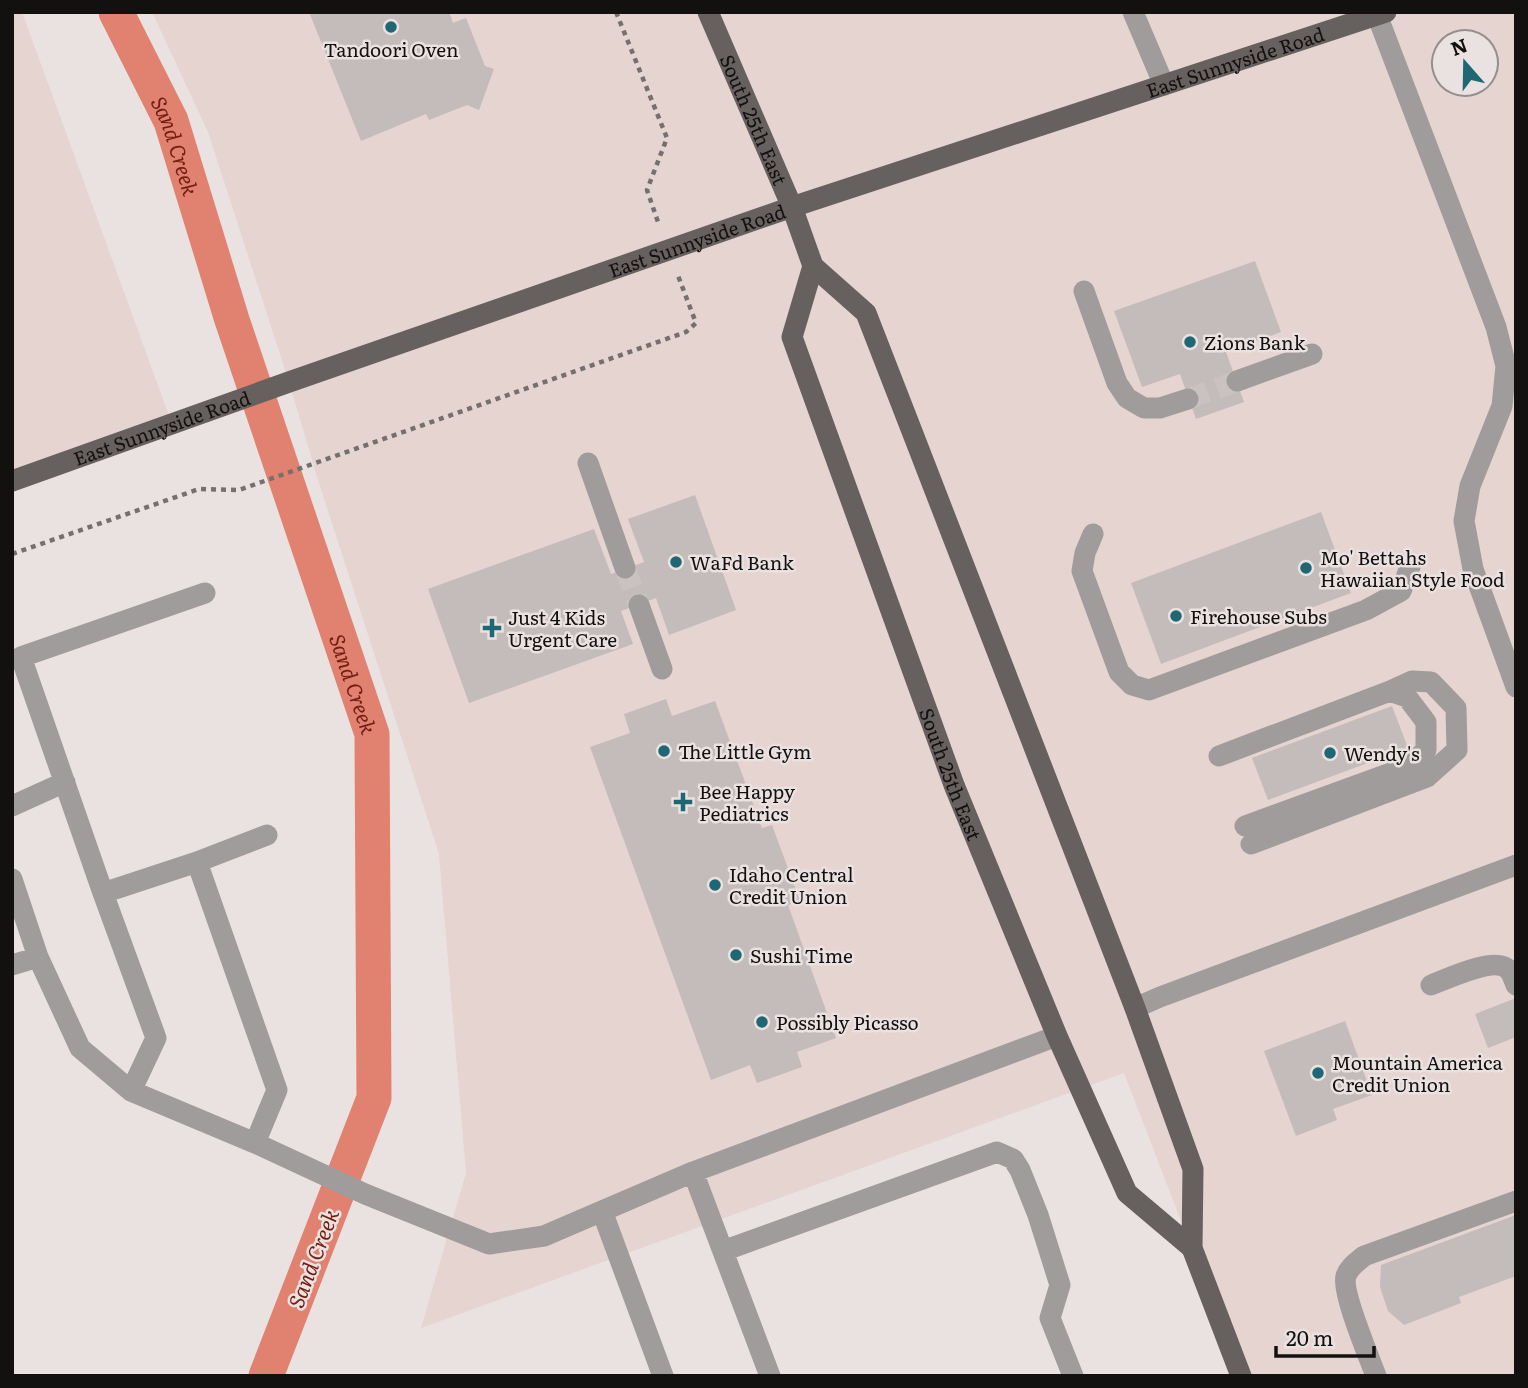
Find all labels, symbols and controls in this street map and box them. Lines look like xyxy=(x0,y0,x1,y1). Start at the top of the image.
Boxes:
marker: Tandoori Oven xyxy=(383,19,399,35)
street label: East Sunnyside Road xyxy=(1142,19,1328,104)
north arrow xyxy=(1430,28,1500,98)
text: N xyxy=(1447,30,1471,62)
place label: Tandoori Oven xyxy=(323,35,459,63)
street label: South 25th East xyxy=(714,50,795,189)
water label: Sand Creek xyxy=(145,90,208,199)
street label: East Sunnyside Road xyxy=(604,196,790,284)
place label: Zions Bank xyxy=(1204,328,1306,356)
marker: Zions Bank xyxy=(1182,334,1198,350)
street label: East Sunnyside Road xyxy=(69,383,254,472)
place label: Mo' Bettahs Hawaiian Style Food xyxy=(1320,543,1505,593)
place label: WaFd Bank xyxy=(690,548,794,576)
marker: WaFd Bank xyxy=(668,554,684,570)
marker: Mo' Bettahs Hawaiian Style Food xyxy=(1298,560,1314,576)
place label: Firehouse Subs xyxy=(1190,602,1327,630)
place label: Just 4 Kids Urgent Care xyxy=(508,603,617,653)
marker: Firehouse Subs xyxy=(1168,608,1184,624)
marker: Just 4 Kids Urgent Care xyxy=(482,618,502,638)
water label: Sand Creek xyxy=(324,629,386,738)
street label: South 25th East xyxy=(913,704,989,845)
place label: The Little Gym xyxy=(678,737,811,765)
place label: Wendy's xyxy=(1344,739,1420,767)
marker: The Little Gym xyxy=(656,743,672,759)
marker: Wendy's xyxy=(1322,745,1338,761)
place label: Bee Happy Pediatrics xyxy=(699,777,795,827)
marker: Bee Happy Pediatrics xyxy=(673,792,693,812)
place label: Idaho Central Credit Union xyxy=(729,860,854,910)
marker: Idaho Central Credit Union xyxy=(707,877,723,893)
place label: Sushi Time xyxy=(750,941,853,969)
marker: Sushi Time xyxy=(728,947,744,963)
place label: Possibly Picasso xyxy=(776,1008,919,1036)
marker: Possibly Picasso xyxy=(754,1014,770,1030)
place label: Mountain America Credit Union xyxy=(1332,1048,1504,1098)
marker: Mountain America Credit Union xyxy=(1310,1065,1326,1081)
water label: Sand Creek xyxy=(279,1204,345,1312)
scale bar xyxy=(1276,1314,1374,1358)
text: 20 m xyxy=(1286,1321,1333,1352)

